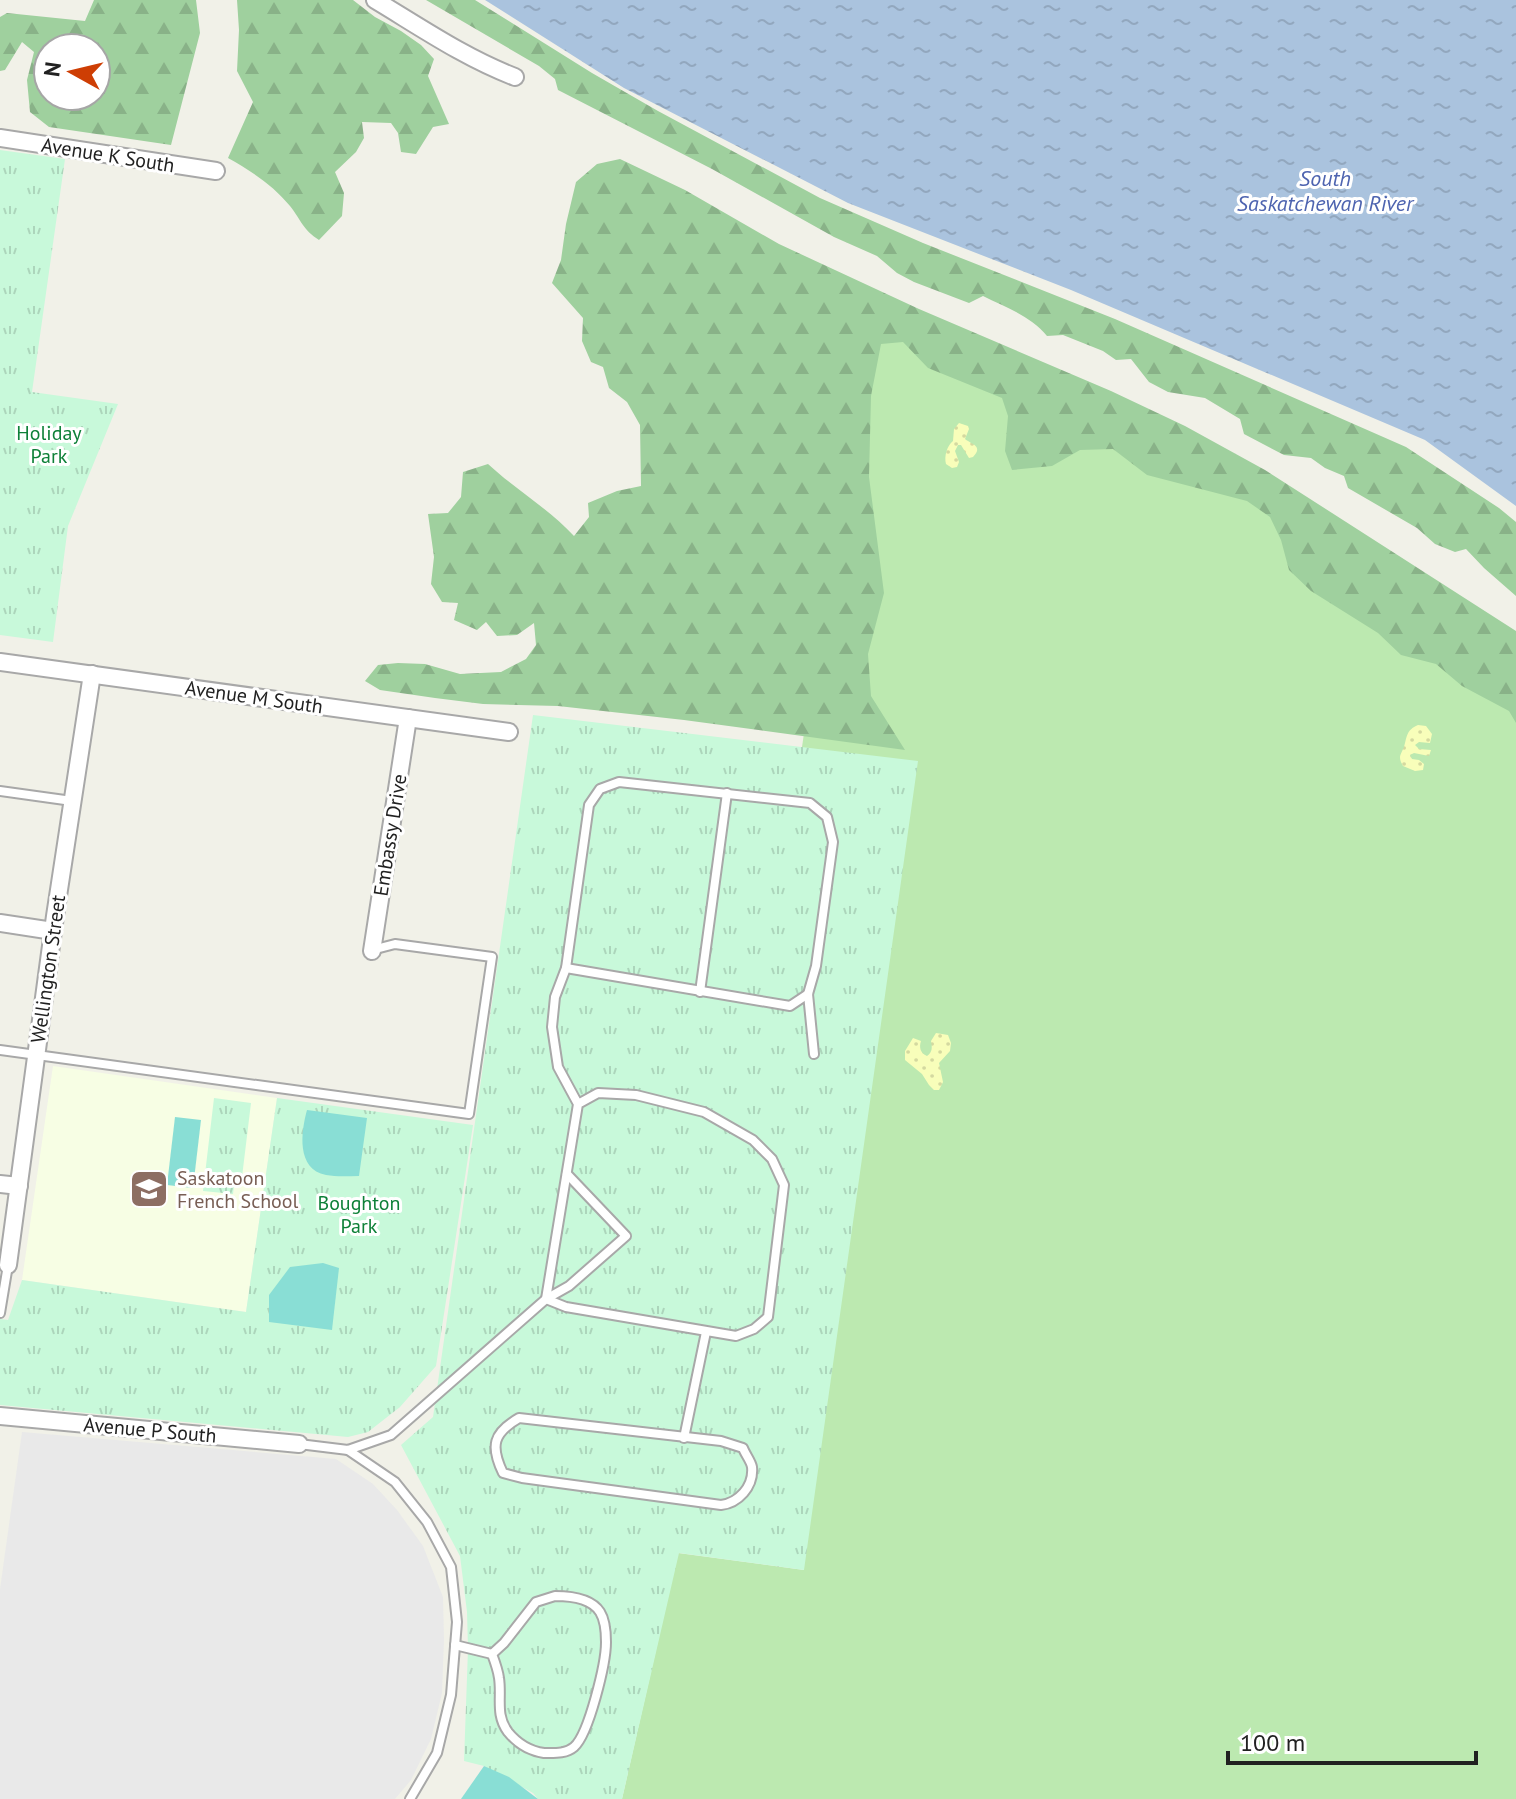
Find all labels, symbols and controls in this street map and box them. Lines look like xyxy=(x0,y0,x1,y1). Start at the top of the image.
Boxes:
north arrow xyxy=(32,32,112,112)
text: N xyxy=(37,60,67,78)
street label: Avenue K South xyxy=(39,132,177,178)
water label: South Saskatchewan River xyxy=(1237,164,1415,217)
park label: Holiday Park xyxy=(16,420,82,469)
street label: Avenue M South xyxy=(183,674,325,720)
street label: Embassy Drive xyxy=(368,772,412,898)
street label: Wellington Street xyxy=(25,893,71,1045)
place label: Saskatoon French School xyxy=(177,1165,299,1214)
school or university icon: Saskatoon French School xyxy=(128,1168,170,1210)
park label: Boughton Park xyxy=(317,1190,401,1239)
street label: Avenue P South xyxy=(82,1411,218,1449)
scale bar xyxy=(1228,1715,1476,1765)
text: 100 m xyxy=(1240,1727,1305,1758)

